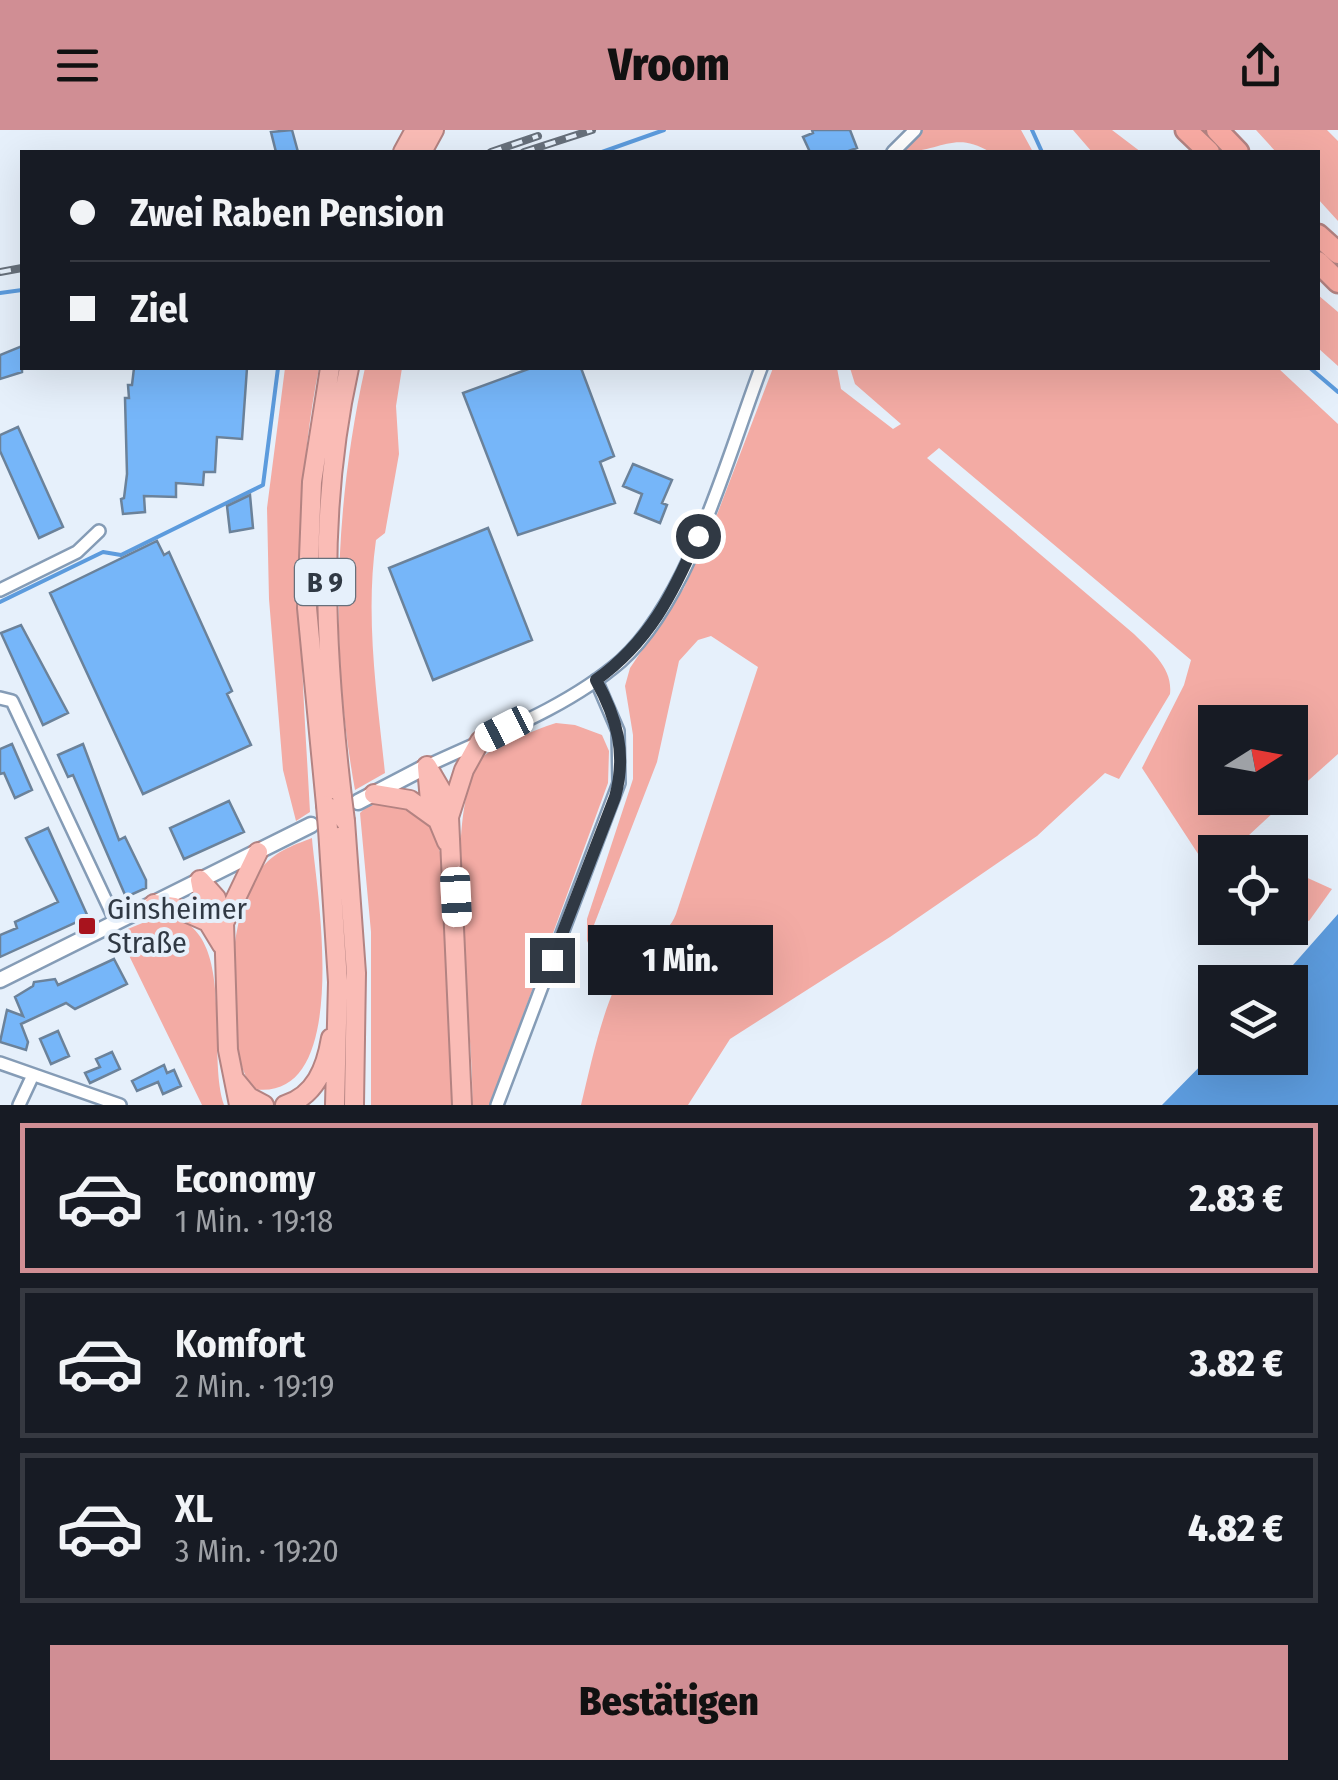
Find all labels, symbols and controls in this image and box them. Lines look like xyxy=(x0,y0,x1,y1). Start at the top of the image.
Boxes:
icon: menu xyxy=(50,38,105,93)
text: Vroom xyxy=(608,38,730,92)
icon: share xyxy=(1233,38,1288,93)
text: Zwei Raben Pension xyxy=(130,190,444,236)
text: Ziel xyxy=(130,286,188,332)
route start xyxy=(676,514,721,559)
road number: B 9 xyxy=(295,559,355,605)
car xyxy=(470,702,538,756)
north arrow xyxy=(1198,705,1308,815)
map controls xyxy=(1198,705,1308,1075)
button: locate xyxy=(1198,835,1308,945)
car xyxy=(439,866,473,928)
place label: Ginsheimer Straße xyxy=(107,891,247,961)
marker: Ginsheimer Straße xyxy=(76,915,98,937)
callout: 1 Min. xyxy=(587,925,772,995)
route end xyxy=(530,938,575,983)
text: 1 Min. xyxy=(643,941,718,979)
button: layers xyxy=(1198,965,1308,1075)
icon: car xyxy=(55,1153,145,1243)
text: Economy xyxy=(175,1156,315,1202)
text: 2.83 € xyxy=(1190,1175,1283,1221)
text: 1 Min. · 19:18 xyxy=(175,1202,333,1240)
icon: car xyxy=(55,1318,145,1408)
text: Komfort xyxy=(175,1321,305,1367)
text: 3.82 € xyxy=(1190,1340,1283,1386)
text: 2 Min. · 19:19 xyxy=(175,1367,334,1405)
icon: car xyxy=(55,1483,145,1573)
text: XL xyxy=(175,1486,213,1532)
text: 4.82 € xyxy=(1188,1505,1283,1551)
text: 3 Min. · 19:20 xyxy=(175,1532,339,1570)
button: Bestätigen xyxy=(50,1645,1288,1760)

